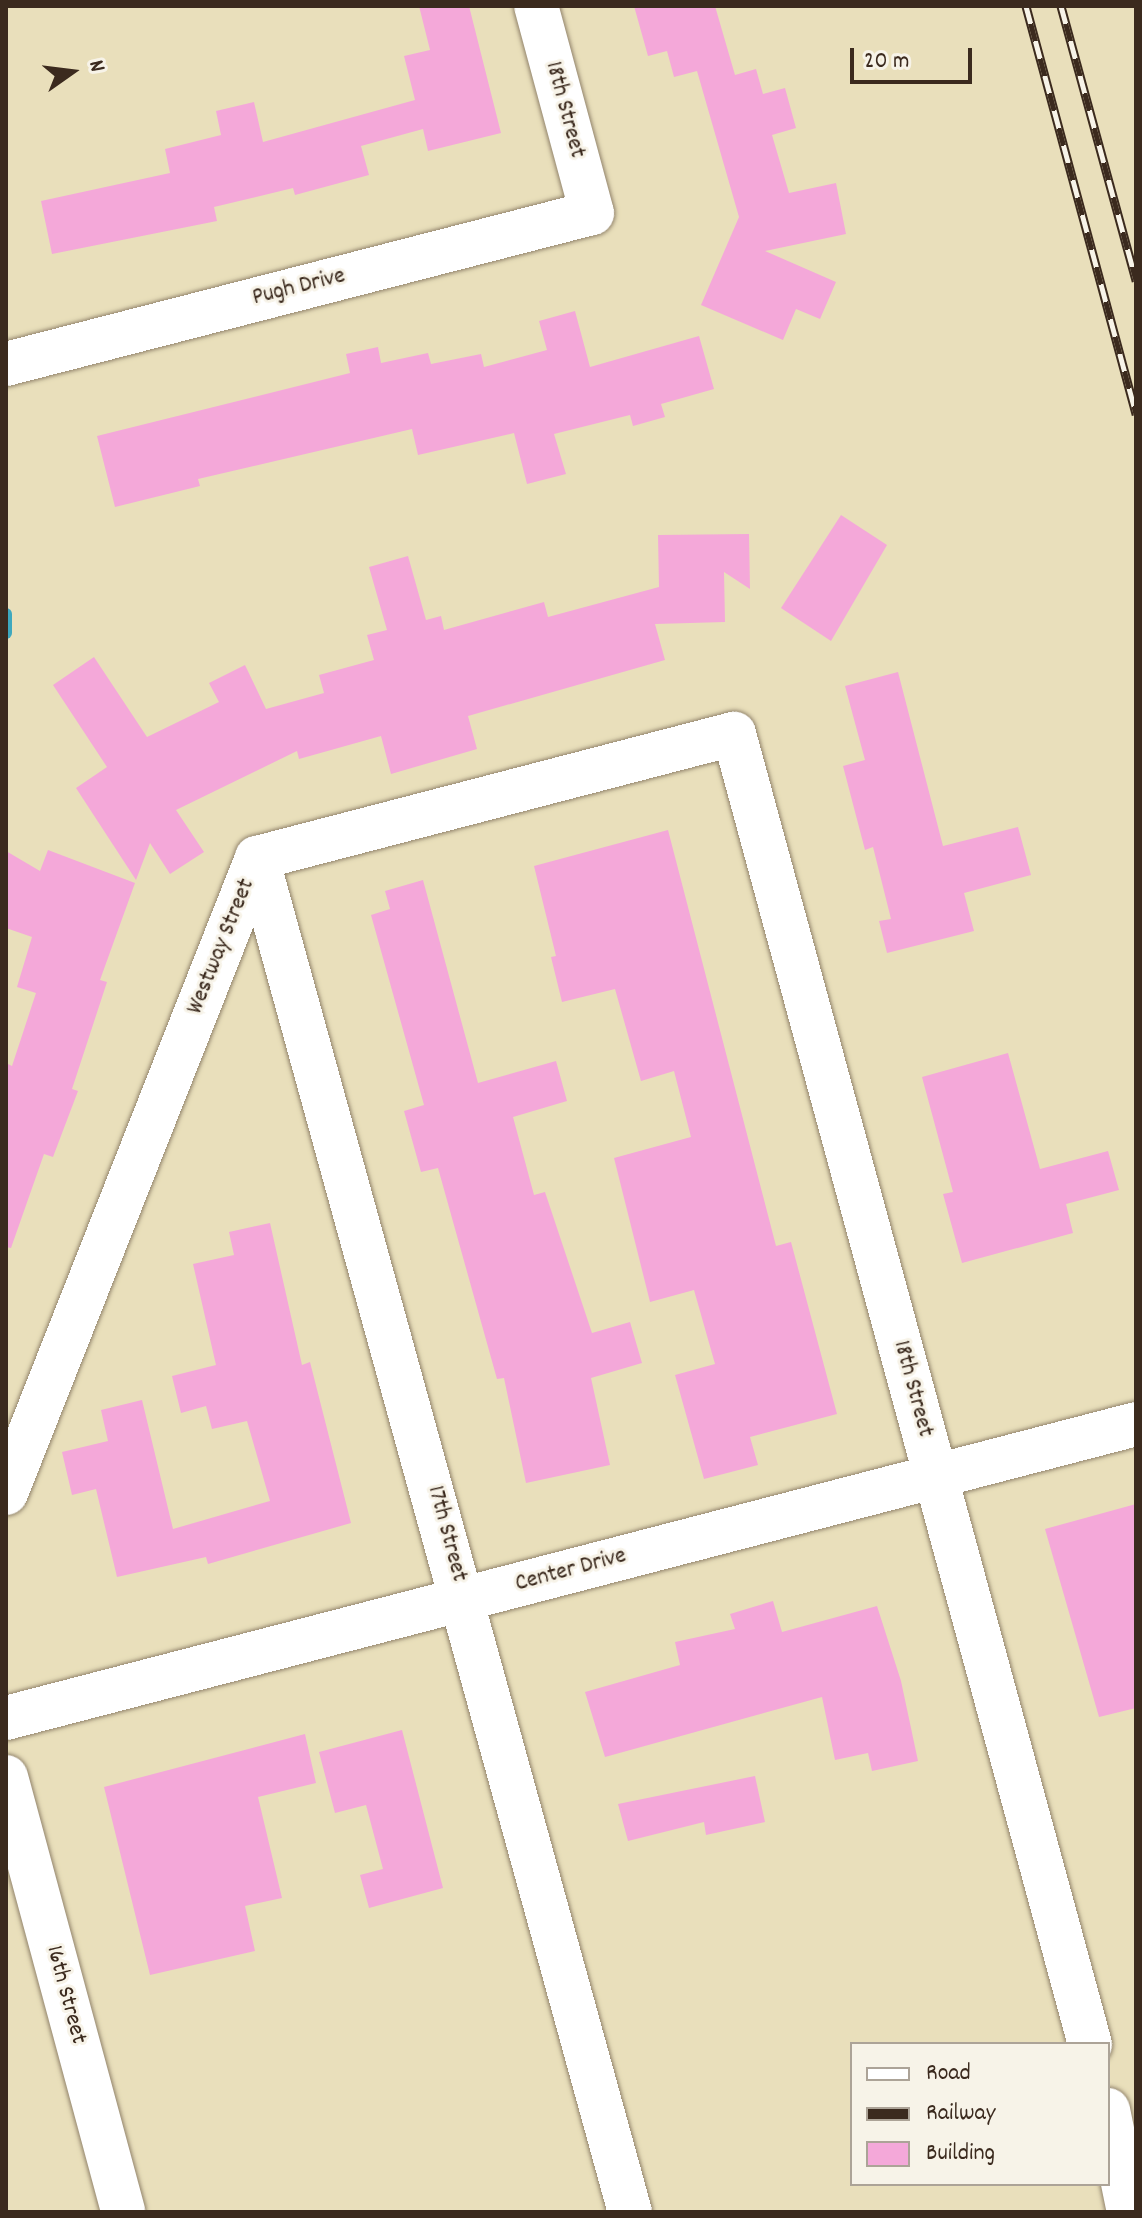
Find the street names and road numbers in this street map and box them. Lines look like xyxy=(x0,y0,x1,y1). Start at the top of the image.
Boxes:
street label: 18th Street xyxy=(537,59,591,161)
street label: Pugh Drive xyxy=(250,263,348,313)
street label: Westway Street xyxy=(182,875,262,1019)
street label: 18th Street xyxy=(885,1338,939,1440)
street label: 17th Street xyxy=(419,1483,473,1585)
street label: Center Drive xyxy=(512,1542,630,1600)
street label: 16th Street xyxy=(38,1943,92,2047)

